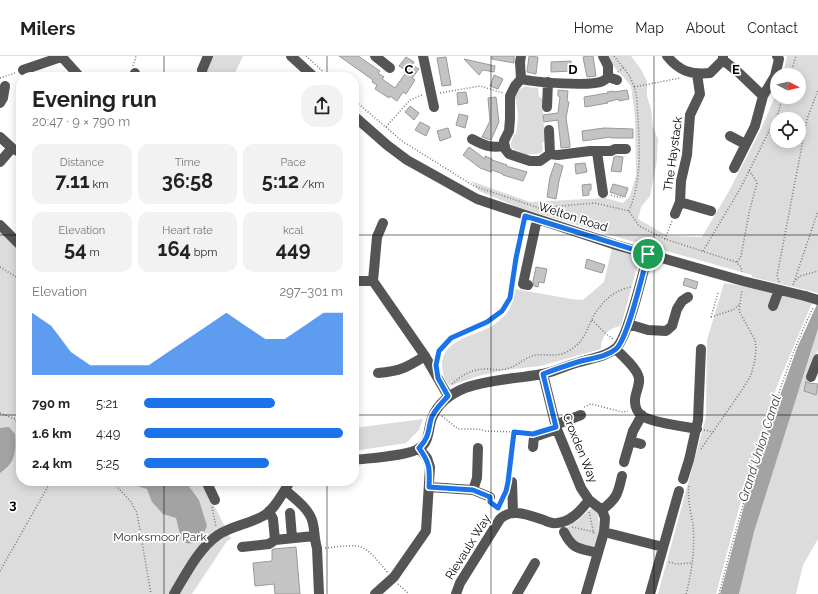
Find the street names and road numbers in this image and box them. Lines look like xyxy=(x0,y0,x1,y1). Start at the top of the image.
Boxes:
street label: The Haystack xyxy=(661,115,685,192)
street label: Welton Road xyxy=(537,199,609,235)
street label: Croxden Way xyxy=(560,411,600,485)
street label: Rievaulx Way xyxy=(442,512,494,582)

